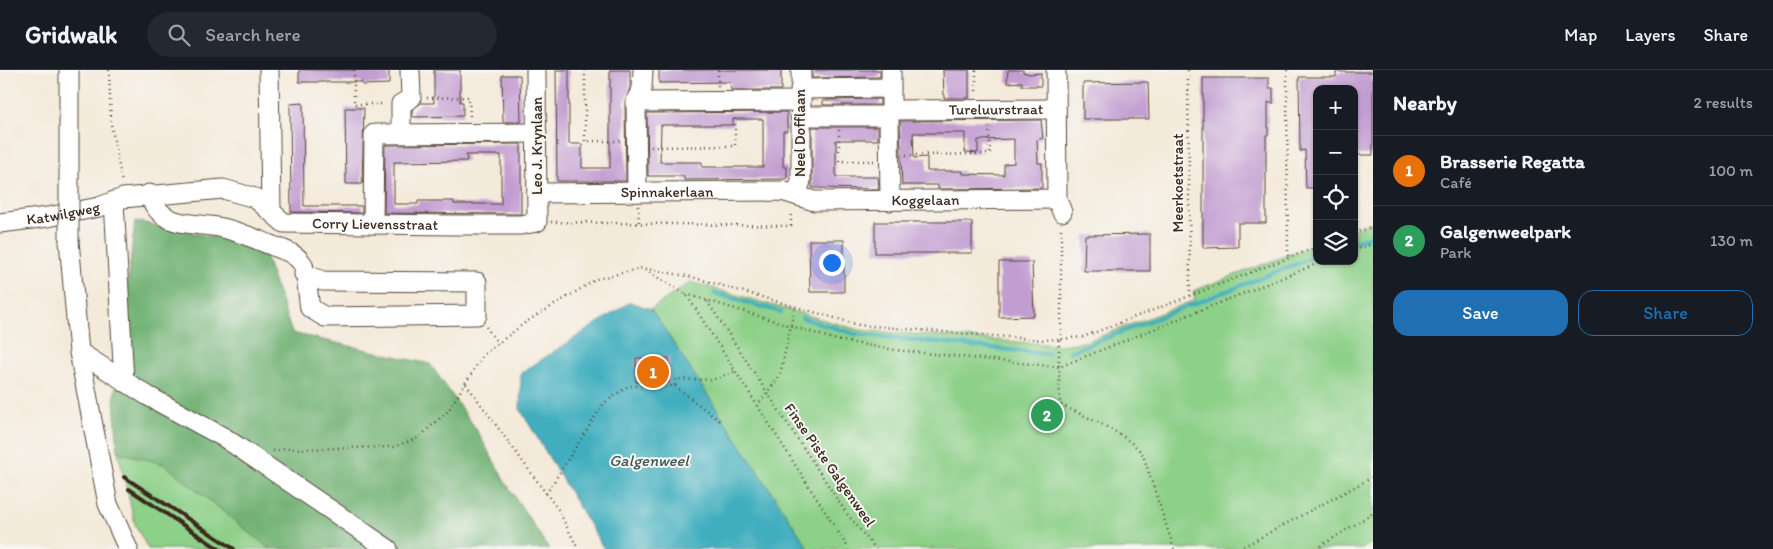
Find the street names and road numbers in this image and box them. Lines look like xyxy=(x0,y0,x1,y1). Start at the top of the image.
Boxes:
street label: Neel Dofflaan xyxy=(791,89,809,177)
street label: Leo J. Krynlaan xyxy=(528,97,546,195)
street label: Tureluurstraat xyxy=(949,100,1044,119)
street label: Meerkoetstraat xyxy=(1169,133,1187,233)
street label: Spinnakerlaan xyxy=(621,183,714,201)
street label: Koggelaan xyxy=(891,191,960,209)
street label: Katwilgweg xyxy=(26,198,102,229)
street label: Corry Lievensstraat xyxy=(312,214,439,234)
street label: Finse Piste Galgenweel xyxy=(781,400,880,531)

